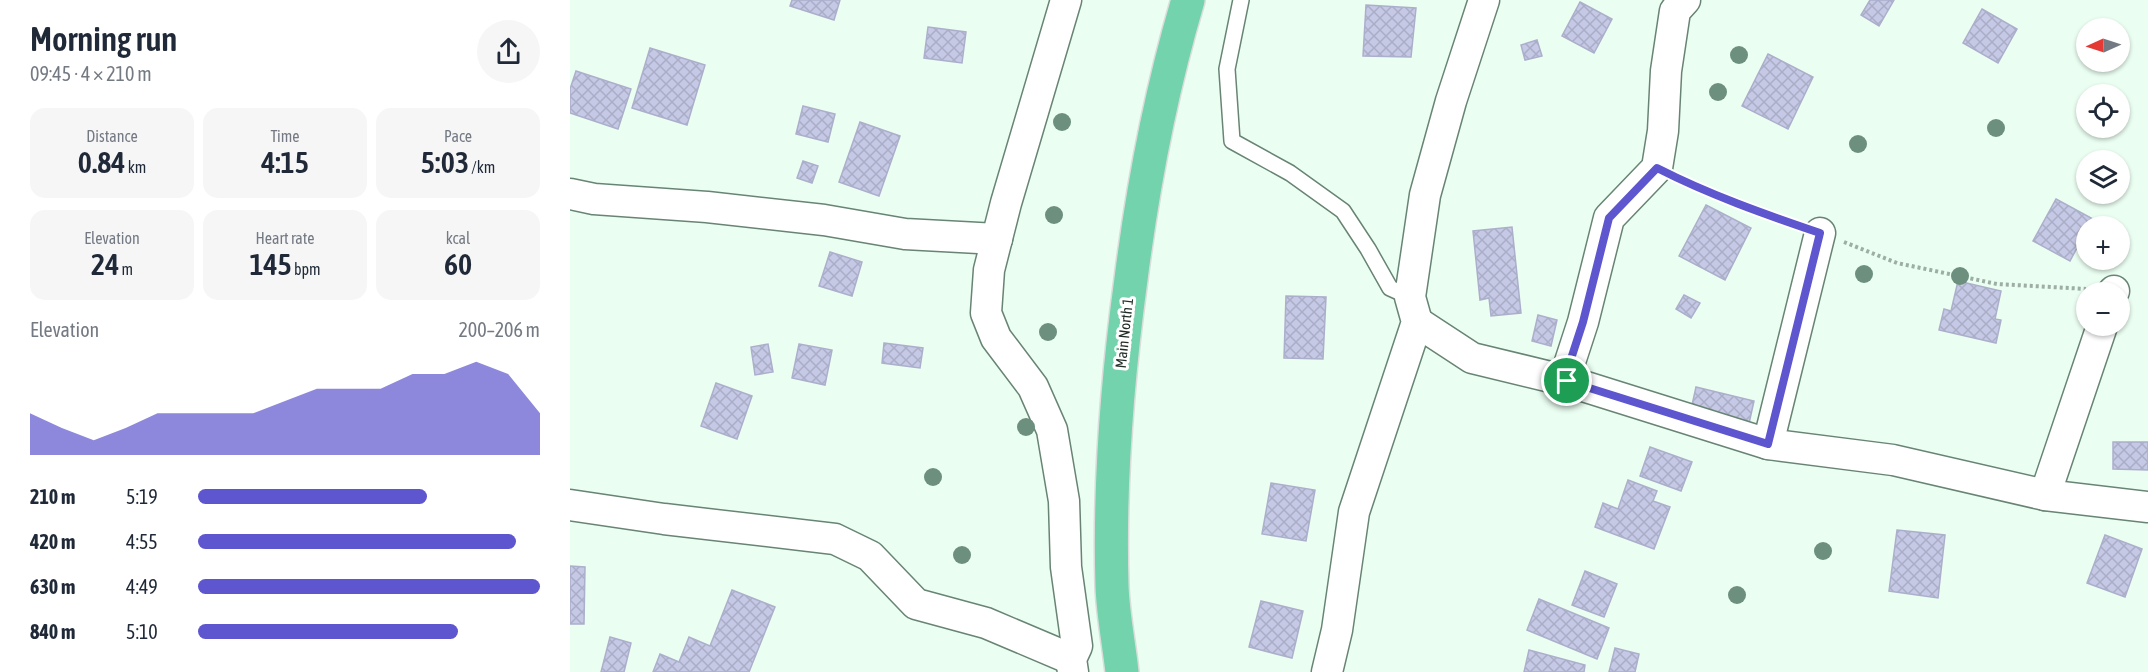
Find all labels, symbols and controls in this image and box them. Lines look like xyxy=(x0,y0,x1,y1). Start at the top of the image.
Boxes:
north arrow xyxy=(2076,18,2130,72)
map controls xyxy=(2076,18,2130,336)
text: Morning run xyxy=(30,20,177,58)
button: share xyxy=(477,20,540,83)
text: 09:45 · 4 × 210 m xyxy=(30,62,152,85)
button: locate xyxy=(2076,84,2130,138)
text: Distance xyxy=(86,127,138,145)
text: Time xyxy=(270,127,300,145)
text: Pace xyxy=(444,127,472,145)
text: 0.84 xyxy=(78,145,125,179)
text: 4:15 xyxy=(261,145,309,179)
text: 5:03 xyxy=(421,145,469,179)
button: layers xyxy=(2076,150,2130,204)
text: km xyxy=(125,158,146,176)
text: /km xyxy=(469,158,495,176)
button: + xyxy=(2076,216,2130,270)
text: Elevation xyxy=(84,229,140,247)
text: Heart rate xyxy=(256,229,314,247)
text: kcal xyxy=(446,229,470,247)
text: 24 xyxy=(91,247,119,281)
text: 145 xyxy=(249,247,292,281)
text: 60 xyxy=(444,247,472,281)
text: m xyxy=(119,260,133,278)
text: bpm xyxy=(292,260,321,278)
button: − xyxy=(2076,282,2130,336)
street label: Main North 1 xyxy=(1112,297,1136,369)
text: Elevation xyxy=(30,318,99,341)
text: 200–206 m xyxy=(458,318,540,341)
pin xyxy=(1541,355,1592,406)
icon: arrive xyxy=(1550,364,1583,397)
text: 210 m xyxy=(30,485,75,508)
text: 5:19 xyxy=(126,485,158,508)
text: 420 m xyxy=(30,530,75,553)
text: 4:55 xyxy=(126,530,158,553)
text: 630 m xyxy=(30,575,75,598)
text: 4:49 xyxy=(126,575,158,598)
text: 840 m xyxy=(30,620,75,643)
text: 5:10 xyxy=(126,620,158,643)

